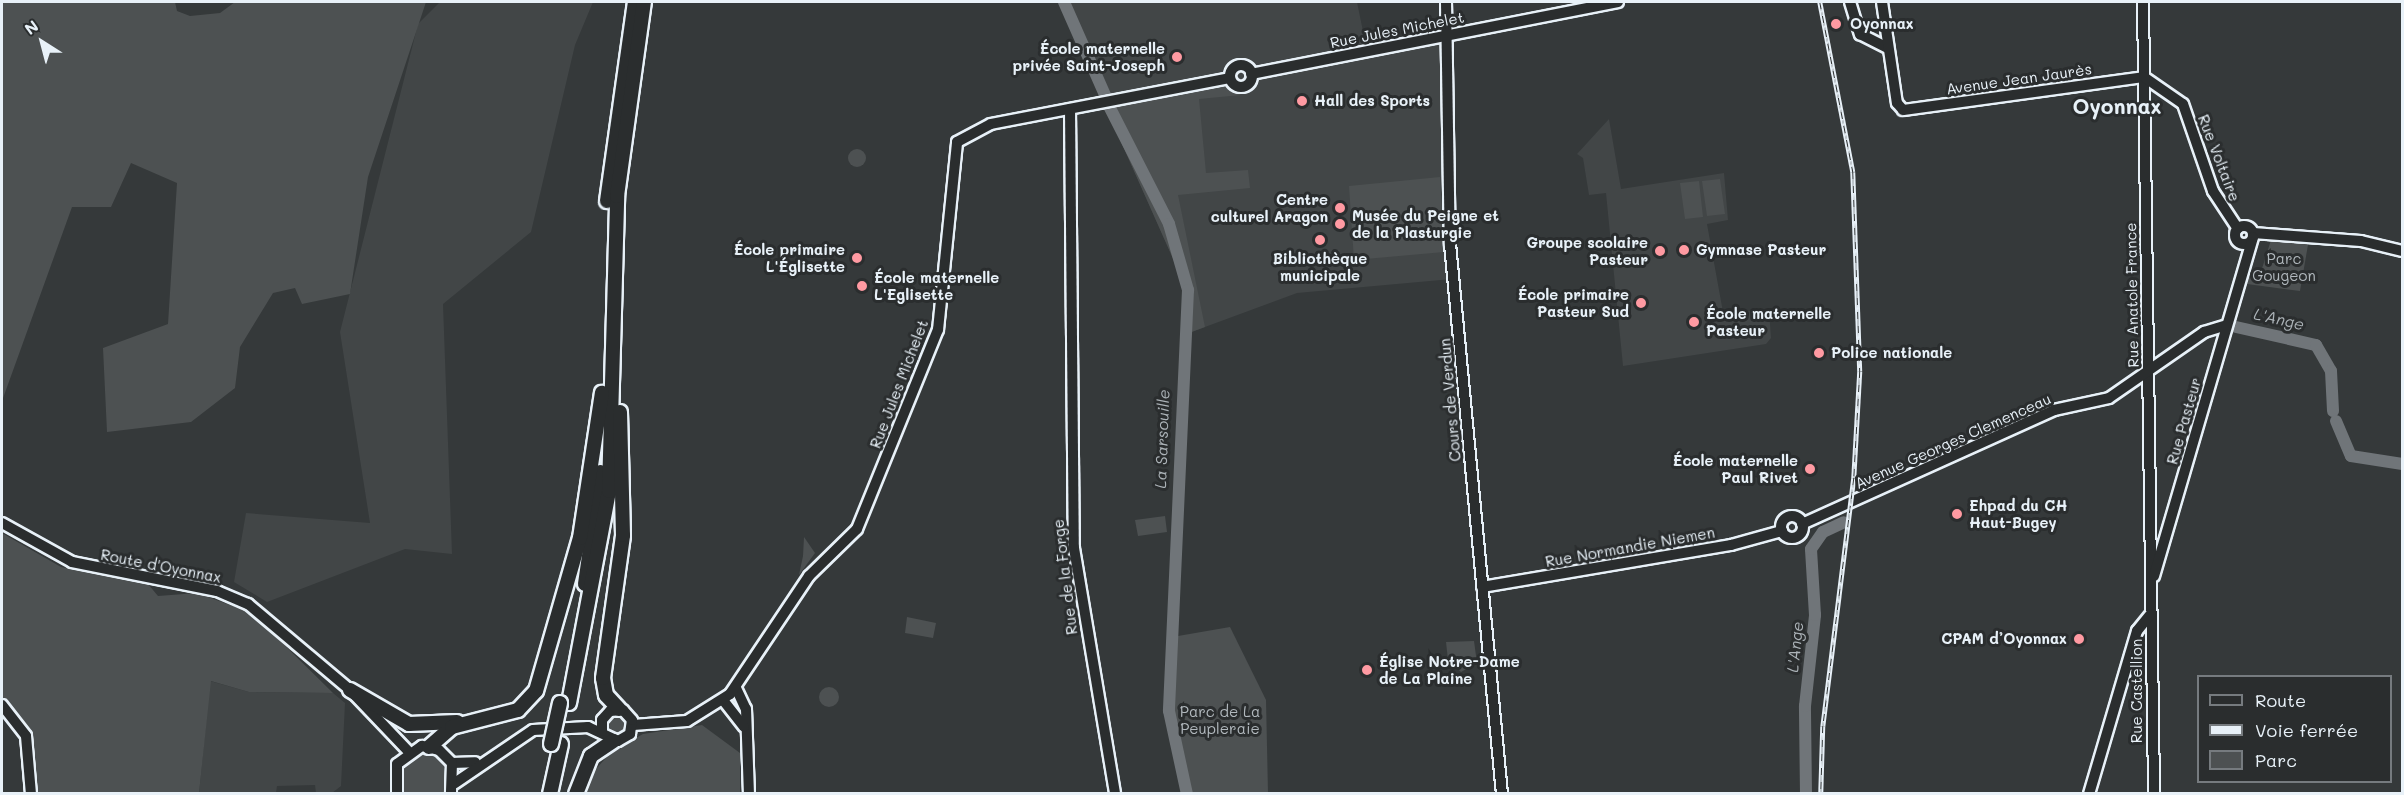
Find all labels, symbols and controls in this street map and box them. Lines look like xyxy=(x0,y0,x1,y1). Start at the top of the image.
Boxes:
street label: Rue Jules Michelet xyxy=(1328,8,1466,52)
north arrow xyxy=(12,12,72,72)
text: N xyxy=(20,15,42,39)
marker: Oyonnax xyxy=(1827,15,1845,33)
place label: Oyonnax xyxy=(1850,15,1914,33)
place label: École maternelle privée Saint-Joseph xyxy=(1013,39,1165,74)
marker: École maternelle privée Saint-Joseph xyxy=(1170,50,1184,64)
street label: Avenue Jean Jaurès xyxy=(1945,60,2093,98)
place label: Hall des Sports xyxy=(1314,92,1430,110)
district label: Oyonnax xyxy=(2072,93,2162,119)
marker: Hall des Sports xyxy=(1295,94,1309,108)
street label: Rue Voltaire xyxy=(2194,112,2244,204)
place label: Centre culturel Aragon xyxy=(1211,190,1328,225)
marker: Centre culturel Aragon xyxy=(1333,201,1347,215)
place label: Musée du Peigne et de la Plasturgie xyxy=(1352,206,1499,241)
marker: Musée du Peigne et de la Plasturgie xyxy=(1333,217,1347,231)
street label: Rue Anatole France xyxy=(2122,222,2142,368)
marker: Bibliothèque municipale xyxy=(1313,233,1327,247)
place label: Groupe scolaire Pasteur xyxy=(1526,233,1648,268)
place label: École primaire L'Églisette xyxy=(734,240,845,275)
place label: Gymnase Pasteur xyxy=(1696,241,1826,259)
marker: Gymnase Pasteur xyxy=(1677,243,1691,257)
marker: Groupe scolaire Pasteur xyxy=(1653,244,1667,258)
place label: Bibliothèque municipale xyxy=(1273,249,1367,284)
park label: Parc Gougeon xyxy=(2252,249,2316,284)
marker: École primaire L'Églisette xyxy=(850,251,864,265)
place label: École maternelle L'Eglisette xyxy=(874,268,999,303)
marker: École maternelle L'Eglisette xyxy=(855,279,869,293)
place label: École primaire Pasteur Sud xyxy=(1518,285,1629,320)
marker: École primaire Pasteur Sud xyxy=(1634,296,1648,310)
place label: École maternelle Pasteur xyxy=(1706,304,1831,339)
water label: L'Ange xyxy=(2252,304,2306,334)
marker: École maternelle Pasteur xyxy=(1687,315,1701,329)
street label: Rue Jules Michelet xyxy=(866,317,932,451)
street label: Cours de Verdun xyxy=(1436,338,1464,462)
place label: Police nationale xyxy=(1831,344,1952,362)
marker: Police nationale xyxy=(1812,346,1826,360)
street label: Rue Pasteur xyxy=(2163,376,2205,466)
water label: La Sarsouille xyxy=(1151,389,1173,489)
street label: Avenue Georges Clemenceau xyxy=(1852,390,2054,492)
place label: École maternelle Paul Rivet xyxy=(1673,451,1798,486)
marker: École maternelle Paul Rivet xyxy=(1803,462,1817,476)
place label: Ehpad du CH Haut-Bugey xyxy=(1969,496,2068,531)
marker: Ehpad du CH Haut-Bugey xyxy=(1950,507,1964,521)
street label: Rue de la Forge xyxy=(1049,518,1081,636)
street label: Rue Normandie Niemen xyxy=(1544,523,1716,571)
street label: Route d'Oyonnax xyxy=(99,545,223,587)
water label: L'Ange xyxy=(1783,621,1807,673)
place label: CPAM d’Oyonnax xyxy=(1941,630,2067,648)
marker: CPAM d’Oyonnax xyxy=(2072,632,2086,646)
street label: Rue Castellion xyxy=(2128,639,2146,743)
place label: Église Notre-Dame de La Plaine xyxy=(1379,652,1520,687)
marker: Église Notre-Dame de La Plaine xyxy=(1360,663,1374,677)
legend xyxy=(2197,675,2392,783)
text: Route xyxy=(2255,688,2306,712)
park label: Parc de La Peupleraie xyxy=(1180,702,1260,737)
text: Voie ferrée xyxy=(2255,718,2358,742)
text: Parc xyxy=(2255,748,2297,772)

